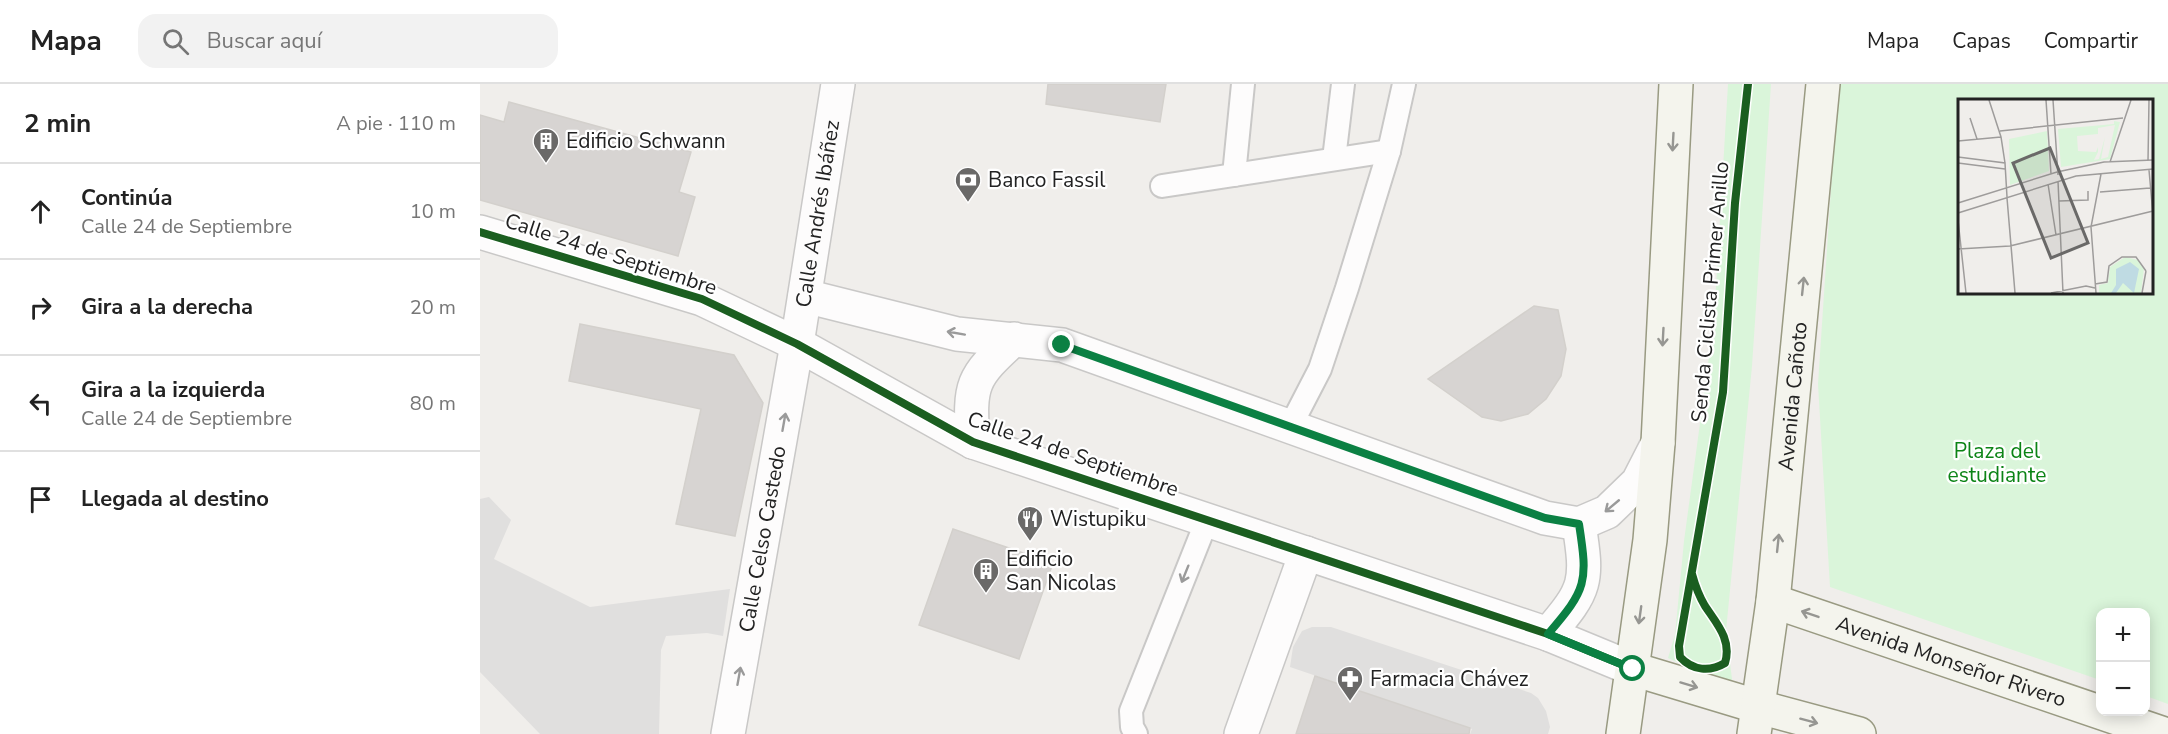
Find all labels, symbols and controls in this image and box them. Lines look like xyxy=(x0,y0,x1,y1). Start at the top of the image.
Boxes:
search box xyxy=(138,14,558,68)
text: Mapa xyxy=(30,22,102,60)
icon: search xyxy=(159,25,192,58)
text: Buscar aquí xyxy=(207,26,322,56)
text: Mapa xyxy=(1867,27,1919,55)
text: Capas xyxy=(1952,27,2011,55)
text: Compartir xyxy=(2044,27,2138,55)
inset map xyxy=(1958,99,2153,294)
text: 2 min xyxy=(24,106,91,141)
text: A pie · 110 m xyxy=(336,110,456,137)
street label: Calle Andrés Ibáñez xyxy=(789,118,846,309)
building icon: Edificio Schwann xyxy=(531,126,561,164)
place label: Edificio Schwann xyxy=(566,127,726,155)
one-way arrow xyxy=(1668,132,1679,152)
street label: Senda Ciclista Primer Anillo xyxy=(1685,160,1735,424)
bank icon: Banco Fassil xyxy=(953,165,983,203)
place label: Banco Fassil xyxy=(988,166,1106,194)
text: Continúa xyxy=(81,183,172,213)
icon: ahead xyxy=(24,195,57,228)
text: 10 m xyxy=(410,198,456,225)
street label: Calle 24 de Septiembre xyxy=(501,206,721,302)
text: Calle 24 de Septiembre xyxy=(81,213,292,240)
one-way arrow xyxy=(1798,277,1809,297)
icon: right xyxy=(24,291,57,324)
text: Gira a la derecha xyxy=(81,292,253,322)
text: 20 m xyxy=(410,294,456,321)
street label: Avenida Cañoto xyxy=(1772,320,1814,472)
one-way arrow xyxy=(947,327,966,338)
one-way arrow xyxy=(1657,327,1668,347)
route end xyxy=(1048,331,1074,357)
text: Gira a la izquierda xyxy=(81,375,265,405)
icon: left xyxy=(24,387,57,420)
text: 80 m xyxy=(410,390,456,417)
text: Calle 24 de Septiembre xyxy=(81,405,292,432)
street label: Calle 24 de Septiembre xyxy=(964,405,1182,503)
one-way arrow xyxy=(778,413,789,433)
park label: Plaza del estudiante xyxy=(1948,437,2046,489)
street label: Calle Celso Castedo xyxy=(732,443,793,635)
icon: arrive xyxy=(24,483,57,516)
text: Llegada al destino xyxy=(81,484,269,514)
one-way arrow xyxy=(1605,499,1620,513)
restaurant icon: Wistupiku xyxy=(1015,504,1045,542)
place label: Wistupiku xyxy=(1050,505,1147,533)
one-way arrow xyxy=(1773,533,1784,553)
place label: Edificio San Nicolas xyxy=(1006,545,1116,597)
building icon: Edificio San Nicolas xyxy=(971,556,1001,594)
one-way arrow xyxy=(1179,565,1190,583)
one-way arrow xyxy=(1635,605,1646,625)
one-way arrow xyxy=(1801,607,1820,618)
map controls xyxy=(2096,608,2150,716)
button: + xyxy=(2096,608,2150,662)
street label: Avenida Monseñor Rivero xyxy=(1832,609,2070,714)
route start xyxy=(1619,655,1645,681)
button: − xyxy=(2096,662,2150,716)
pharmacy icon: Farmacia Chávez xyxy=(1335,664,1365,702)
place label: Farmacia Chávez xyxy=(1370,665,1529,693)
one-way arrow xyxy=(733,667,744,687)
one-way arrow xyxy=(1679,680,1698,691)
one-way arrow xyxy=(1799,715,1818,727)

